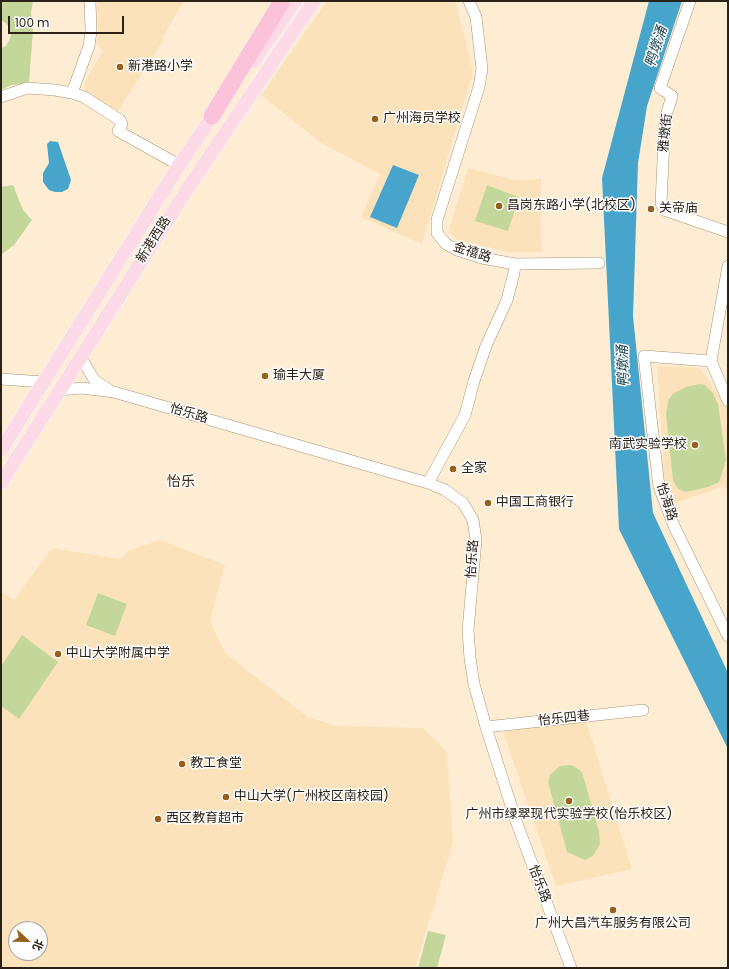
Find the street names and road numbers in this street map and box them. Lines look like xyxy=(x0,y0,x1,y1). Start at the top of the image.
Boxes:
street label: 雅墩街 xyxy=(656,113,676,153)
street label: 新港西路 xyxy=(134,214,174,266)
street label: 金禧路 xyxy=(451,240,493,266)
street label: 怡乐路 xyxy=(168,401,210,427)
street label: 怡海路 xyxy=(653,481,679,523)
street label: 怡乐路 xyxy=(464,539,482,579)
street label: 怡乐四巷 xyxy=(537,709,591,729)
street label: 怡乐路 xyxy=(525,863,553,905)

